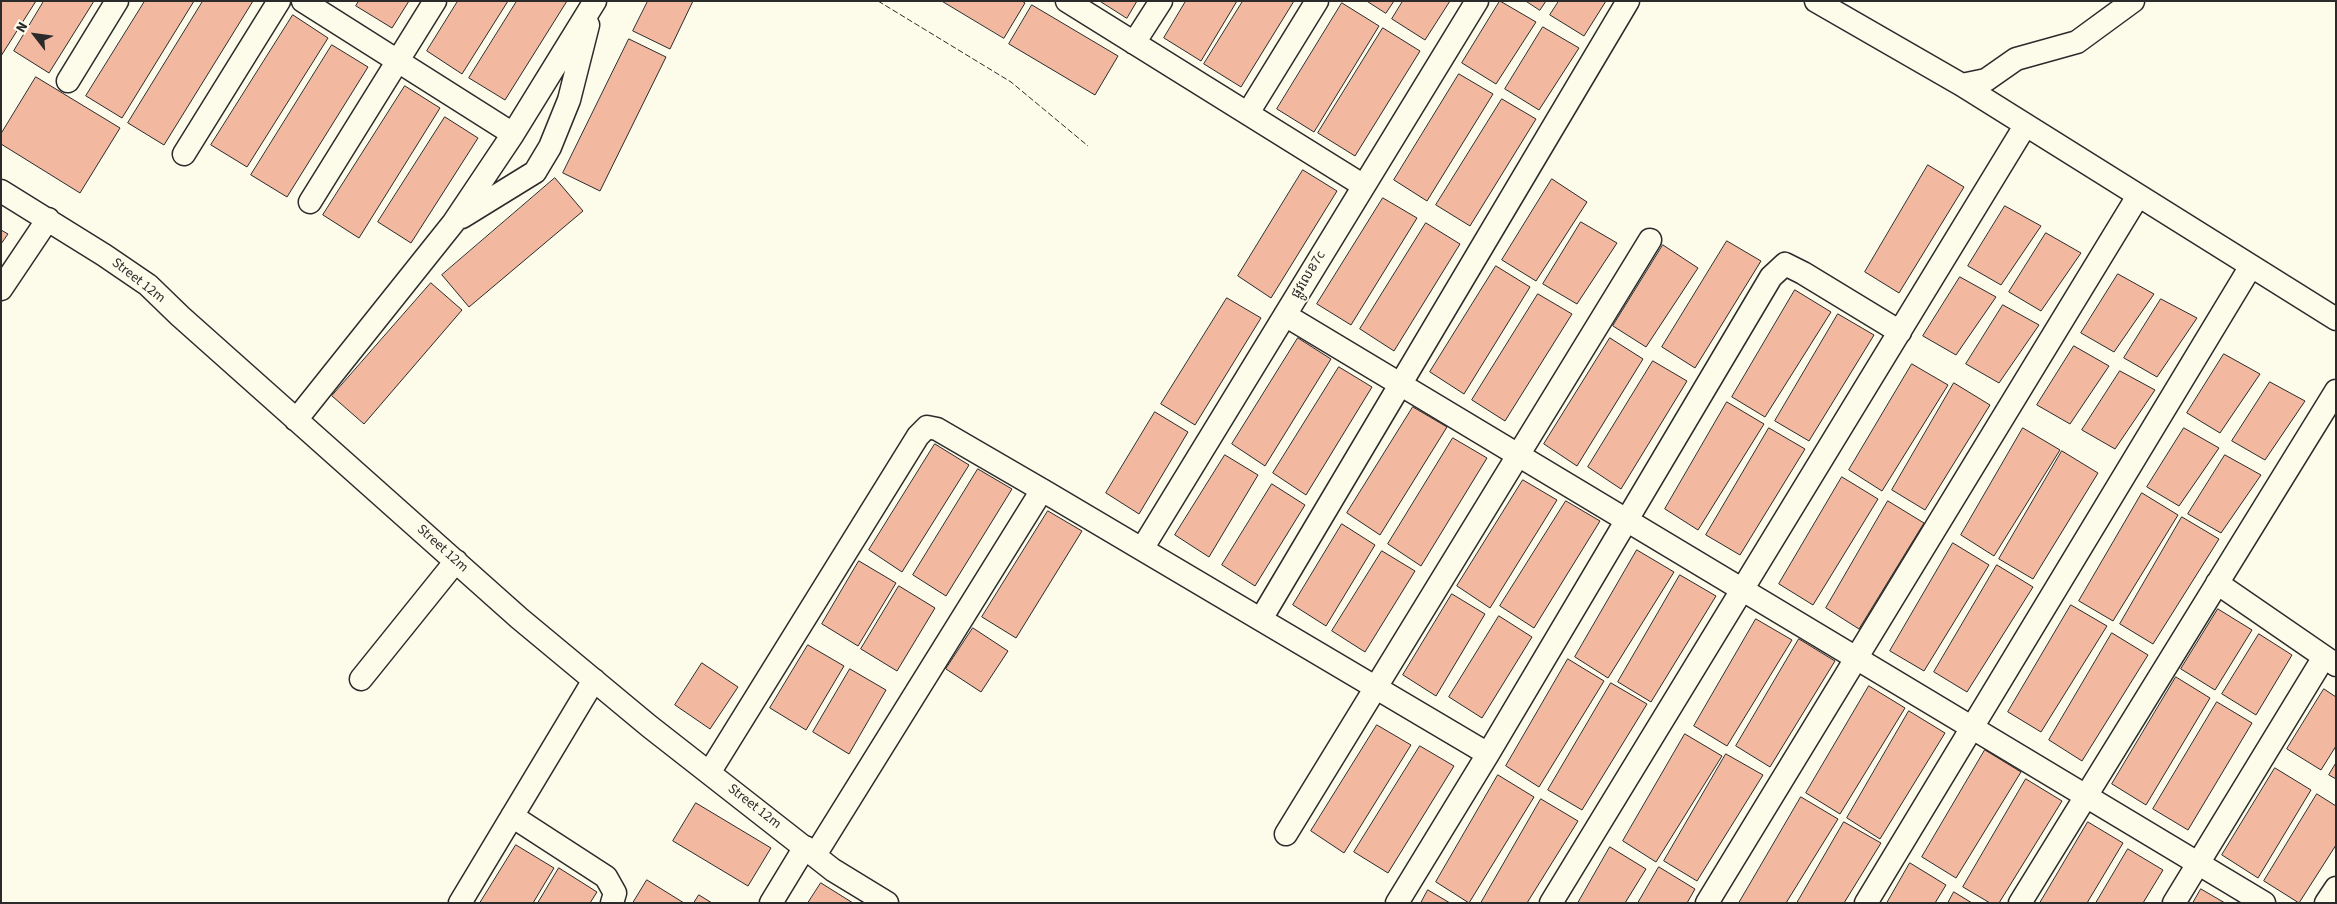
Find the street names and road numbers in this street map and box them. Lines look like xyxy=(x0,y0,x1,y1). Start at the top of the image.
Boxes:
street label: ផ្លូវលេខ7c xyxy=(1288,248,1330,302)
street label: Street 12m xyxy=(108,255,168,307)
street label: Street 12m xyxy=(413,522,471,576)
street label: Street 12m xyxy=(724,781,784,833)

